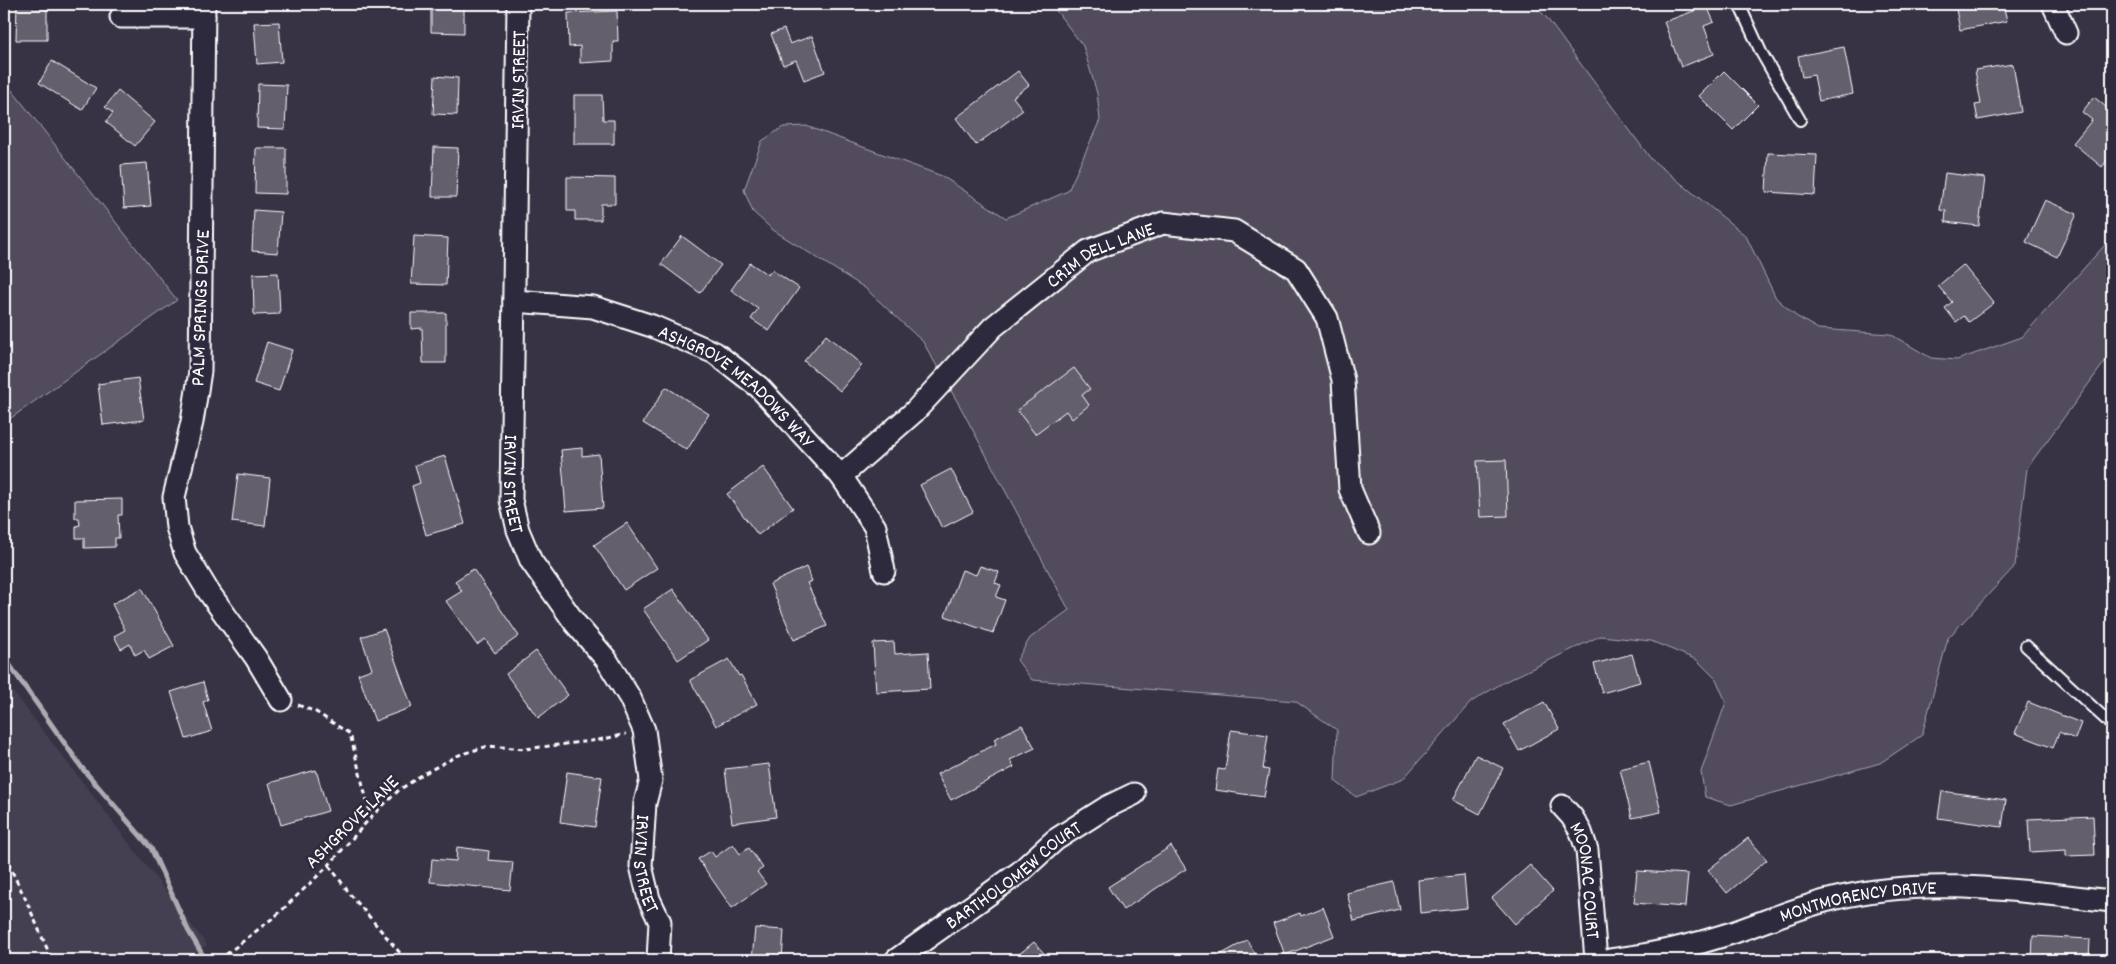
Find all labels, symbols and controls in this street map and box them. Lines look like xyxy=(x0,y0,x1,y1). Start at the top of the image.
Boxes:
street label: IRVIN STREET xyxy=(505,30,535,130)
street label: CRIM DELL LANE xyxy=(1041,216,1159,296)
street label: PALM SPRINGS DRIVE xyxy=(185,229,219,387)
street label: ASHGROVE MEADOWS WAY xyxy=(653,319,820,456)
street label: IRVIN STREET xyxy=(494,434,529,536)
street label: ASHGROVE LANE xyxy=(300,770,406,876)
street label: IRVIN STREET xyxy=(624,813,665,918)
street label: BARTHOLOMEW COURT xyxy=(941,816,1088,938)
street label: MOONAC COURT xyxy=(1561,817,1605,940)
street label: MONTMORENCY DRIVE xyxy=(1776,876,1936,932)

